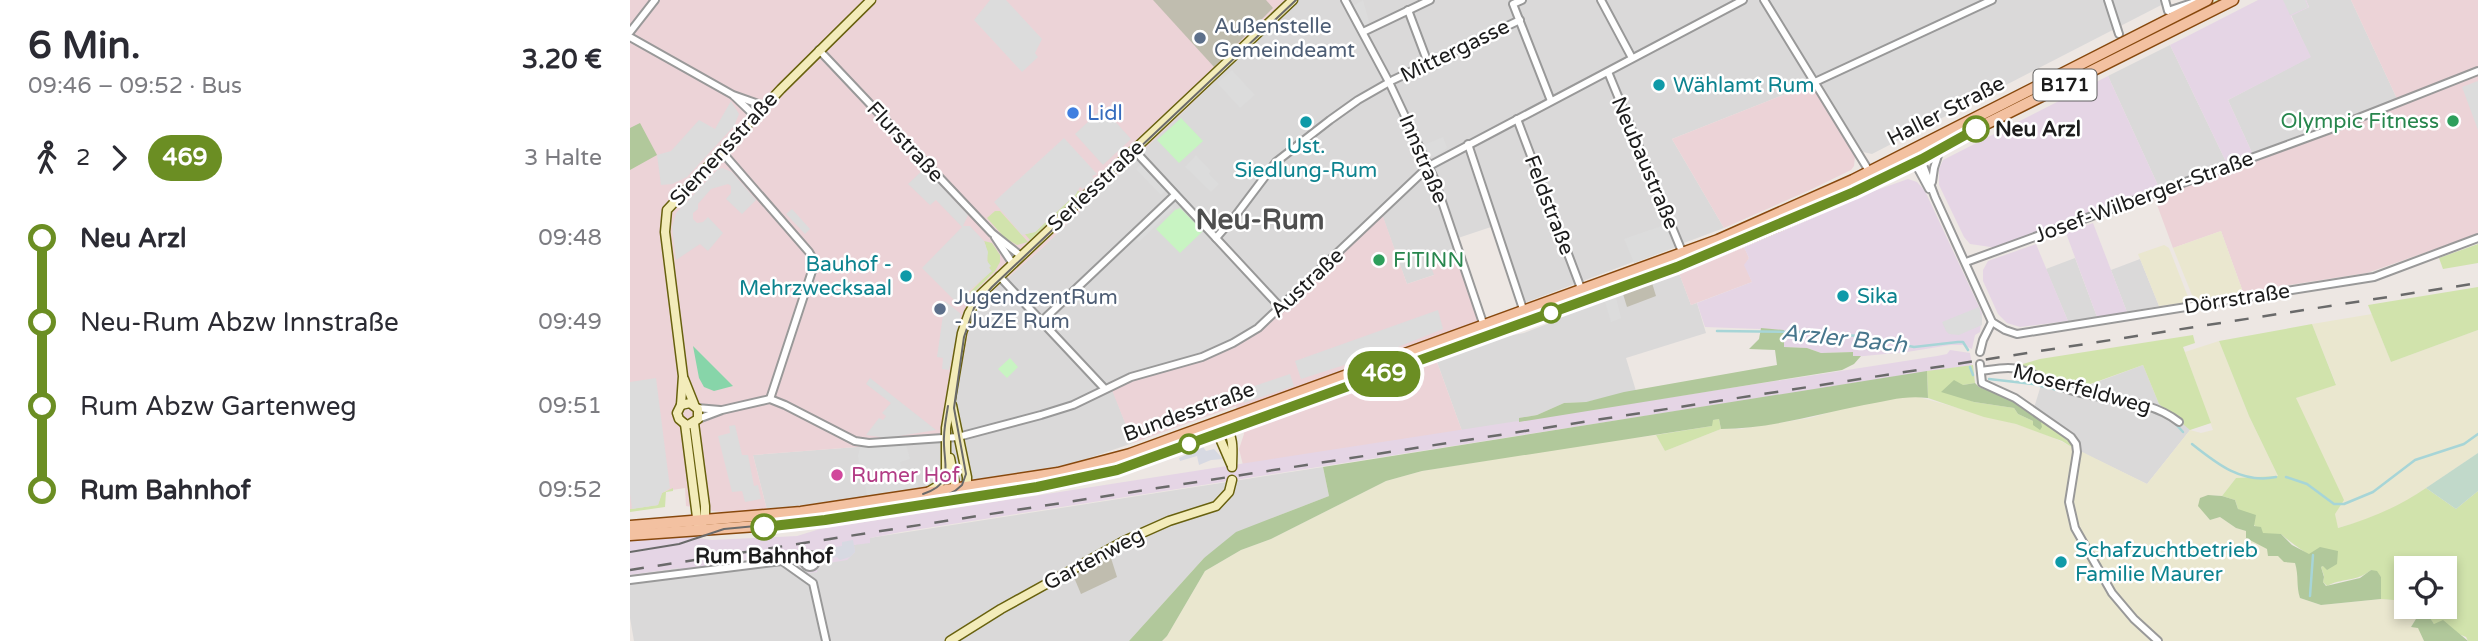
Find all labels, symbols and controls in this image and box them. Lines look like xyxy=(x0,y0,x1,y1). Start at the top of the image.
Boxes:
place label: Außenstelle Gemeindeamt xyxy=(1214,14,1355,63)
street label: Mittergasse xyxy=(1397,14,1514,88)
text: 6 Min. xyxy=(28,23,141,69)
marker: Außenstelle Gemeindeamt xyxy=(1192,30,1208,46)
text: 3.20 € xyxy=(522,44,602,75)
road number: B171 xyxy=(2034,69,2096,100)
street label: Haller Straße xyxy=(1883,71,2009,151)
text: 09:46 – 09:52 · Bus xyxy=(28,72,242,100)
place label: Wählamt Rum xyxy=(1673,73,1815,98)
marker: Wählamt Rum xyxy=(1651,77,1667,93)
street label: Siemensstraße xyxy=(665,87,783,211)
street label: Neubaustraße xyxy=(1606,93,1684,233)
street label: Flurstraße xyxy=(861,96,949,188)
place label: Lidl xyxy=(1087,101,1123,126)
marker: Lidl xyxy=(1065,105,1081,121)
place label: Olympic Fitness xyxy=(2281,109,2439,134)
street label: Innstraße xyxy=(1393,111,1453,207)
marker: Olympic Fitness xyxy=(2445,113,2461,129)
marker: Ust. Siedlung-Rum xyxy=(1298,114,1314,130)
marker: Neu Arzl xyxy=(1963,116,1989,142)
place label: Neu Arzl xyxy=(1995,117,2081,142)
place label: Ust. Siedlung-Rum xyxy=(1235,134,1377,183)
street label: Serlesstraße xyxy=(1043,135,1149,237)
icon: walk xyxy=(28,139,66,177)
icon: forward xyxy=(100,139,138,177)
text: 469 xyxy=(162,143,208,172)
text: 2 xyxy=(76,144,90,172)
text: 3 Halte xyxy=(524,144,602,172)
street label: Josef-Wilberger-Straße xyxy=(2031,146,2257,248)
street label: Feldstraße xyxy=(1519,152,1579,259)
district label: Neu-Rum xyxy=(1195,203,1325,237)
text: Neu Arzl xyxy=(80,223,186,254)
text: 09:48 xyxy=(538,224,602,252)
street label: Austraße xyxy=(1265,243,1349,323)
place label: FITINN xyxy=(1393,248,1464,273)
place label: Bauhof - Mehrzwecksaal xyxy=(739,252,892,301)
marker: FITINN xyxy=(1371,252,1387,268)
marker: Bauhof - Mehrzwecksaal xyxy=(898,268,914,284)
street label: Dörrstraße xyxy=(2182,278,2292,320)
place label: Sika xyxy=(1857,284,1898,309)
place label: JugendzentRum - JuZE Rum xyxy=(954,285,1118,334)
marker: Sika xyxy=(1835,288,1851,304)
marker: JugendzentRum - JuZE Rum xyxy=(932,301,948,317)
unlabelled marker xyxy=(1541,303,1561,323)
text: Neu-Rum Abzw Innstraße xyxy=(80,307,399,338)
text: 09:49 xyxy=(538,308,602,336)
water label: Arzler Bach xyxy=(1780,318,1909,360)
line badge: 469 xyxy=(1344,351,1424,397)
text: 469 xyxy=(1361,359,1407,388)
street label: Moserfeldweg xyxy=(2010,359,2154,419)
street label: Bundesstraße xyxy=(1120,377,1258,447)
text: Rum Abzw Gartenweg xyxy=(80,391,357,422)
text: 09:51 xyxy=(538,392,602,420)
unlabelled marker xyxy=(1179,434,1199,454)
place label: Rumer Hof xyxy=(851,463,960,488)
marker: Rumer Hof xyxy=(829,467,845,483)
text: Rum Bahnhof xyxy=(80,475,251,506)
text: 09:52 xyxy=(538,476,602,504)
marker: Rum Bahnhof xyxy=(751,514,777,540)
street label: Gartenweg xyxy=(1040,522,1148,596)
place label: Schafzuchtbetrieb Familie Maurer xyxy=(2075,538,2258,587)
place label: Rum Bahnhof xyxy=(695,544,834,569)
marker: Schafzuchtbetrieb Familie Maurer xyxy=(2053,554,2069,570)
map controls xyxy=(2394,556,2457,619)
button: locate xyxy=(2394,556,2457,619)

